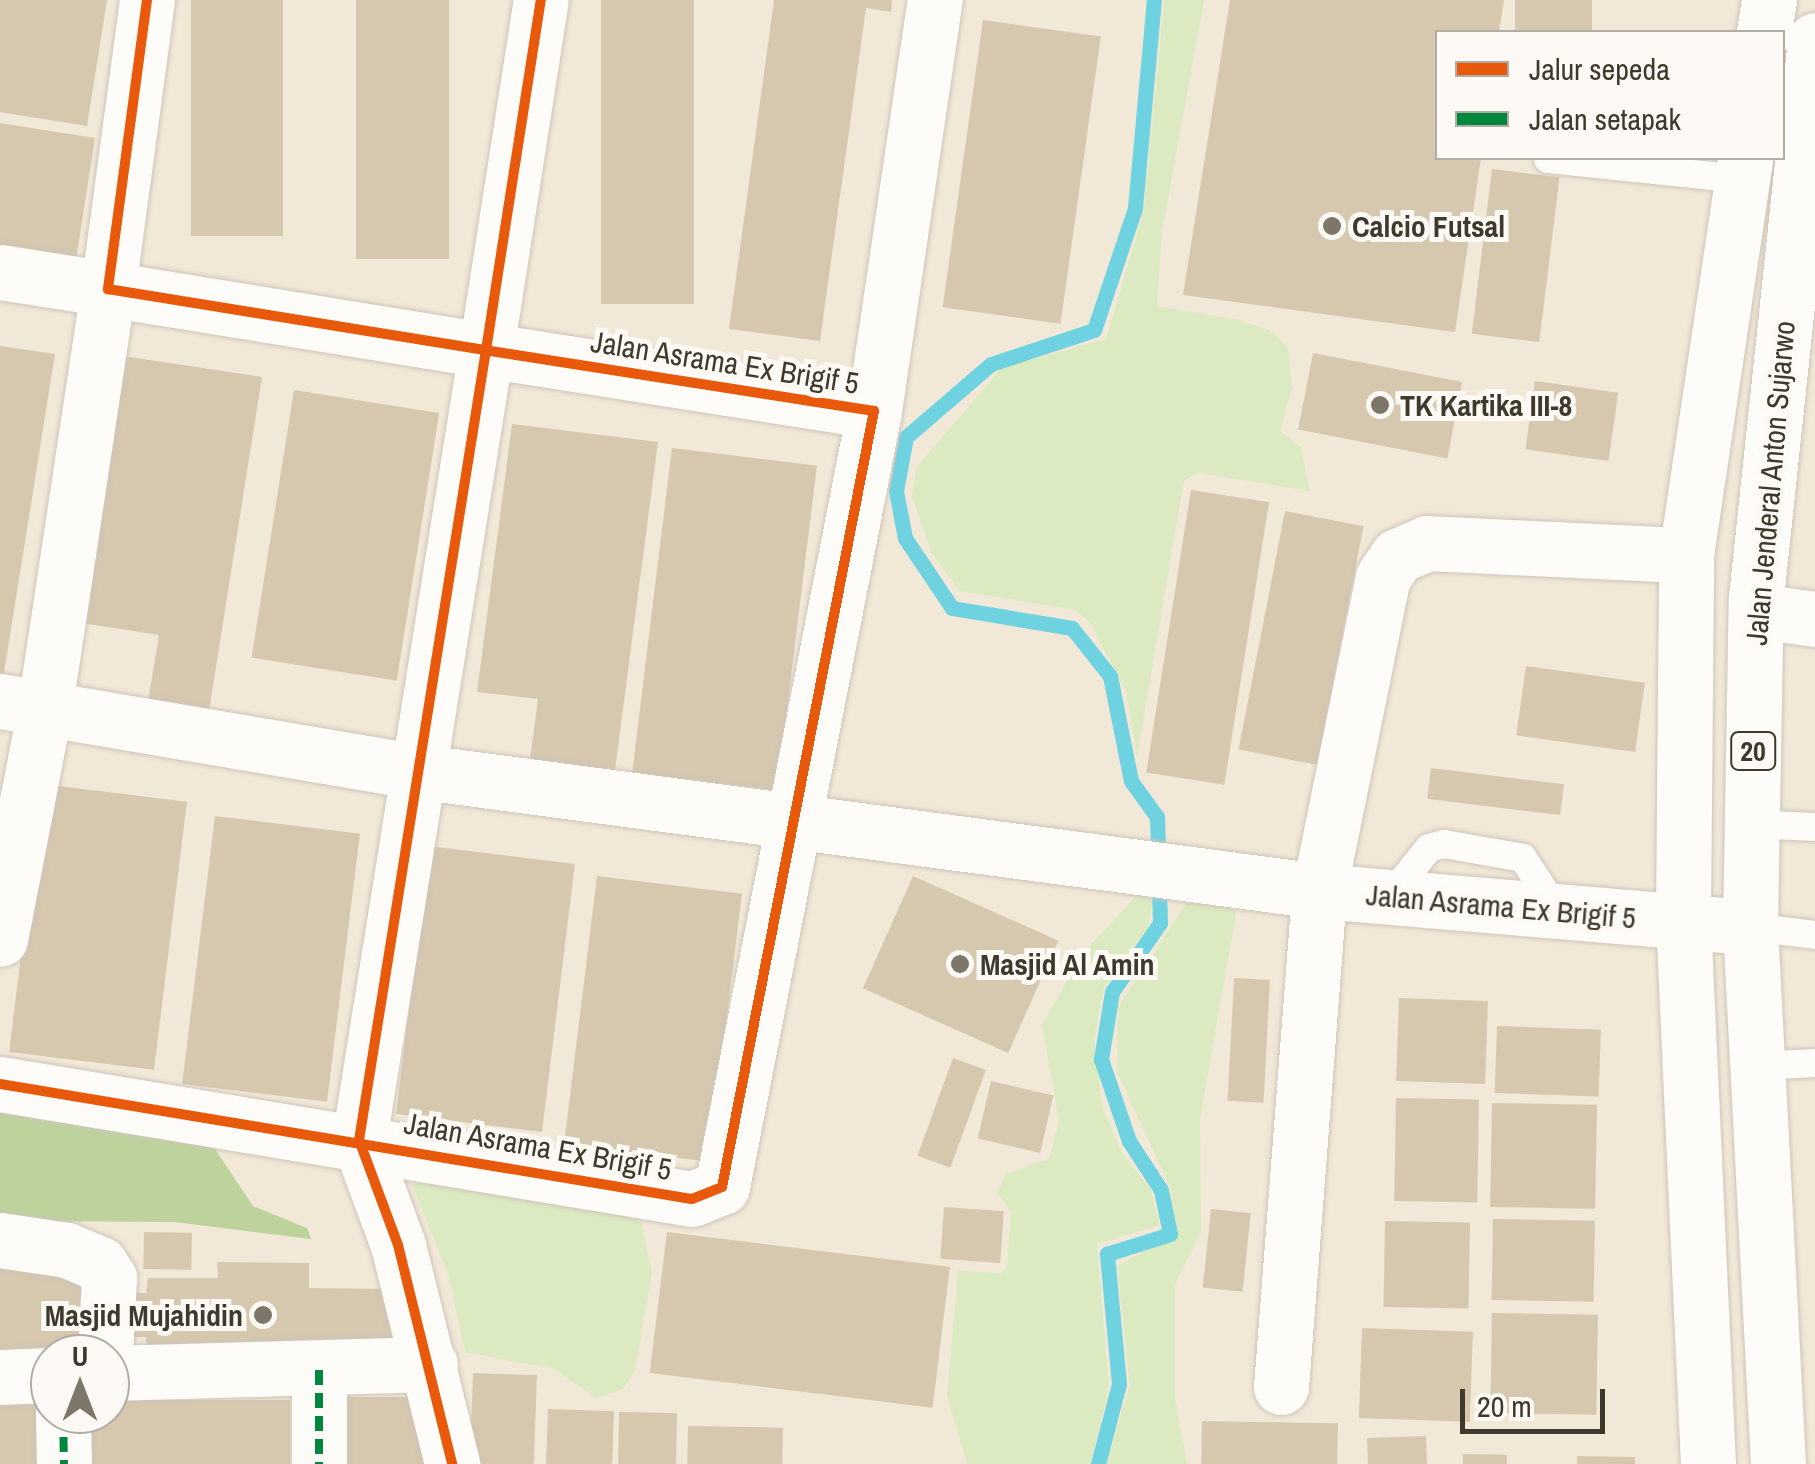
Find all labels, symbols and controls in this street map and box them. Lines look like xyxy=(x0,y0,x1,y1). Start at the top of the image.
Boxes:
legend xyxy=(1435,30,1785,160)
text: Jalur sepeda xyxy=(1529,49,1670,89)
text: Jalan setapak xyxy=(1529,99,1681,139)
place label: Calcio Futsal xyxy=(1352,208,1505,244)
marker: Calcio Futsal xyxy=(1321,215,1343,237)
street label: Jalan Jenderal Anton Sujarwo xyxy=(1738,319,1802,647)
street label: Jalan Asrama Ex Brigif 5 xyxy=(588,323,862,401)
place label: TK Kartika III-8 xyxy=(1400,387,1572,423)
marker: TK Kartika III-8 xyxy=(1369,394,1391,416)
road number: 20 xyxy=(1728,728,1778,774)
street label: Jalan Asrama Ex Brigif 5 xyxy=(1364,876,1638,936)
place label: Masjid Al Amin xyxy=(980,946,1156,982)
marker: Masjid Al Amin xyxy=(949,953,971,975)
street label: Jalan Asrama Ex Brigif 5 xyxy=(401,1105,675,1187)
place label: Masjid Mujahidin xyxy=(45,1297,243,1333)
marker: Masjid Mujahidin xyxy=(252,1304,274,1326)
north arrow xyxy=(30,1334,130,1434)
text: U xyxy=(72,1337,88,1375)
scale bar xyxy=(1465,1369,1610,1431)
text: 20 m xyxy=(1477,1386,1532,1426)

